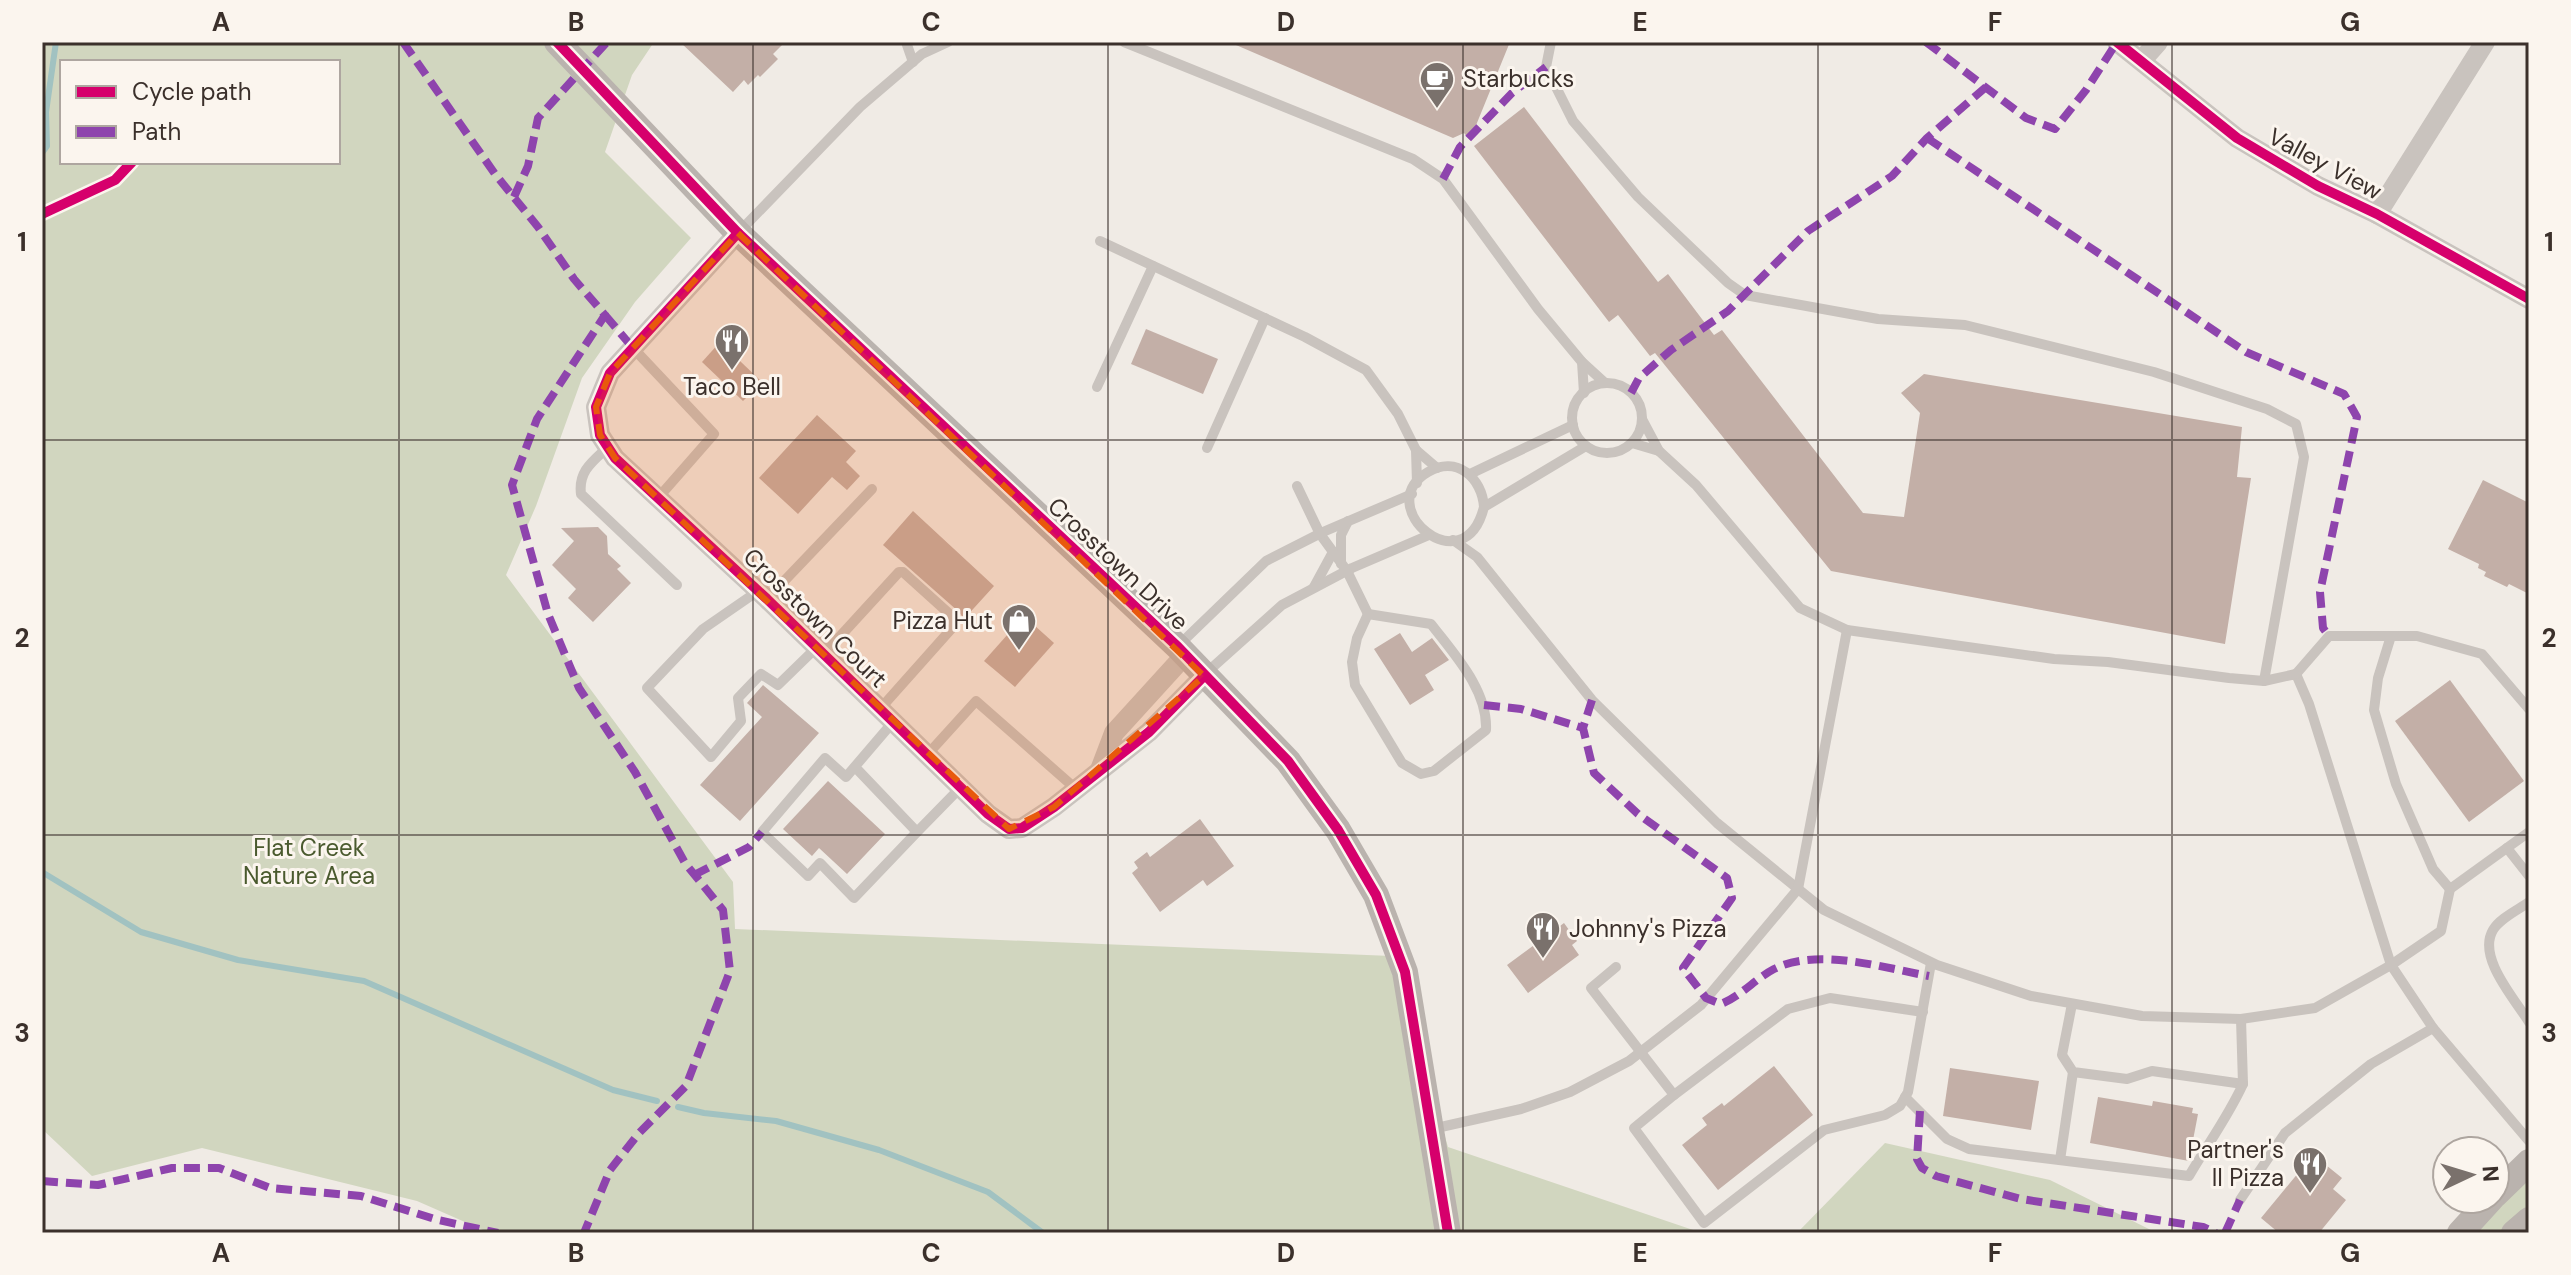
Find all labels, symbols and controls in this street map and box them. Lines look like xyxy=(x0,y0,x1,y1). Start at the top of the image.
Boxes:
text: A xyxy=(212,5,230,39)
text: B xyxy=(568,5,584,39)
text: C xyxy=(921,5,941,39)
text: D xyxy=(1277,5,1295,39)
text: E xyxy=(1632,5,1648,39)
text: F xyxy=(1988,5,2002,39)
text: G xyxy=(2340,5,2360,39)
legend xyxy=(60,60,340,164)
cafe icon: Starbucks xyxy=(1418,60,1456,110)
place label: Starbucks xyxy=(1463,63,1574,94)
text: Cycle path xyxy=(132,76,251,107)
text: Path xyxy=(132,116,181,147)
street label: Valley View xyxy=(2263,121,2388,207)
text: 1 xyxy=(17,225,27,259)
text: 1 xyxy=(2544,225,2554,259)
restaurant icon: Taco Bell xyxy=(713,322,751,372)
place label: Taco Bell xyxy=(683,371,781,402)
street label: Crosstown Drive xyxy=(1041,490,1195,637)
street label: Crosstown Court xyxy=(737,541,894,694)
shop icon: Pizza Hut xyxy=(1000,602,1038,652)
place label: Pizza Hut xyxy=(892,605,993,636)
text: 2 xyxy=(14,621,30,655)
text: 2 xyxy=(2541,621,2557,655)
park label: Flat Creek Nature Area xyxy=(243,832,375,891)
restaurant icon: Johnny's Pizza xyxy=(1524,910,1562,960)
place label: Johnny's Pizza xyxy=(1569,913,1727,944)
text: 3 xyxy=(14,1016,30,1050)
text: 3 xyxy=(2541,1016,2557,1050)
place label: Partner's II Pizza xyxy=(2187,1134,2284,1193)
north arrow xyxy=(2431,1135,2511,1215)
restaurant icon: Partner's II Pizza xyxy=(2291,1145,2329,1195)
text: N xyxy=(2475,1165,2505,1183)
text: A xyxy=(212,1236,230,1270)
text: B xyxy=(568,1236,584,1270)
text: C xyxy=(921,1236,941,1270)
text: D xyxy=(1277,1236,1295,1270)
text: E xyxy=(1632,1236,1648,1270)
text: F xyxy=(1988,1236,2002,1270)
text: G xyxy=(2340,1236,2360,1270)

